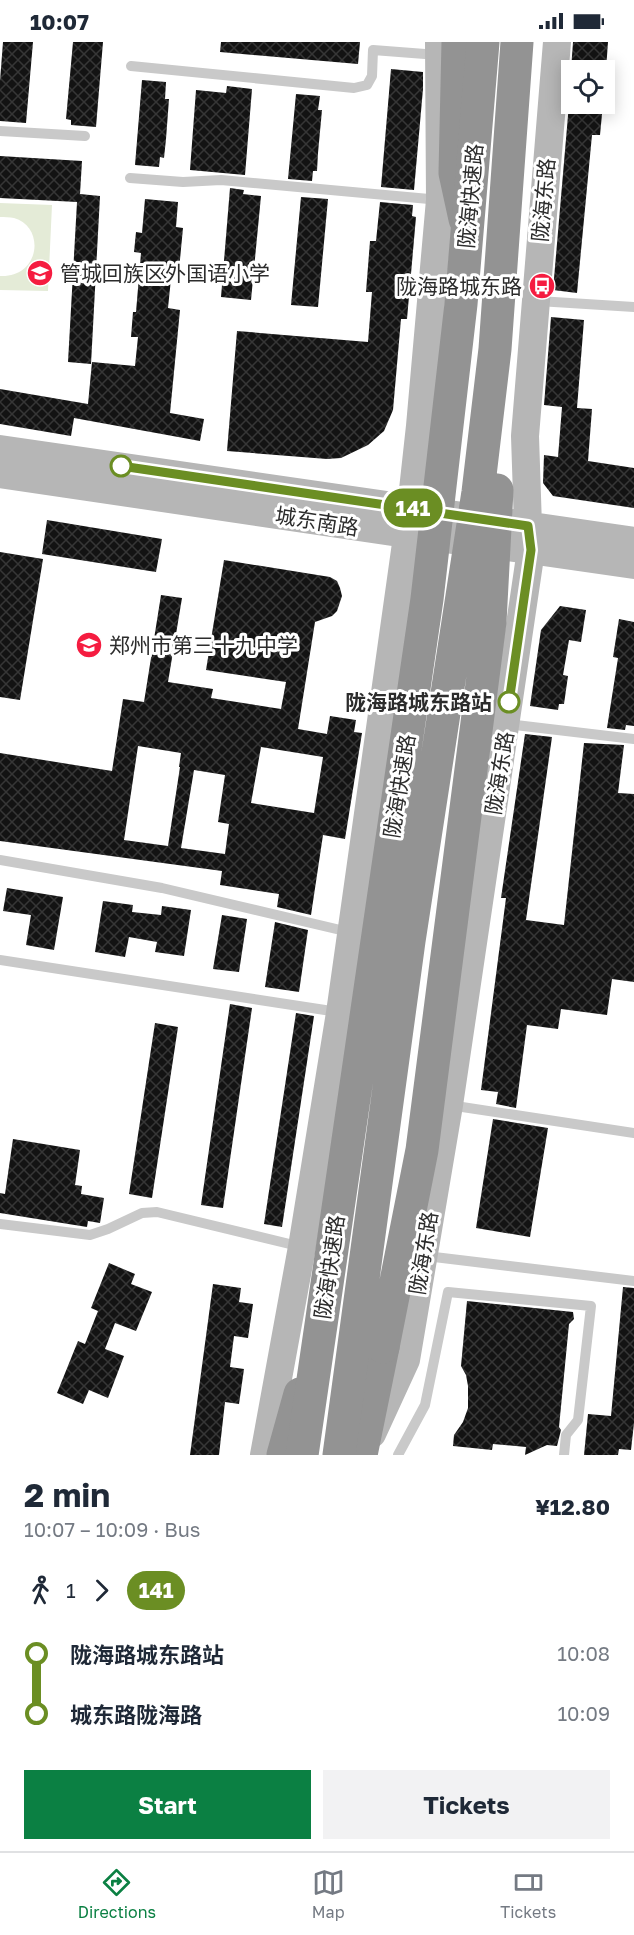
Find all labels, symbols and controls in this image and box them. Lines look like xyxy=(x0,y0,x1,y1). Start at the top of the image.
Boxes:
text: 10:07 xyxy=(30,8,89,35)
map controls xyxy=(561,60,615,114)
button: locate xyxy=(561,60,615,114)
street label: 陇海快速路 xyxy=(452,143,488,249)
street label: 陇海东路 xyxy=(526,157,560,243)
school or university icon: 管城回族区外国语小学 xyxy=(25,258,55,288)
place label: 管城回族区外国语小学 xyxy=(60,260,270,286)
bus stop icon: 陇海路城东路 xyxy=(527,271,557,301)
place label: 陇海路城东路 xyxy=(396,273,522,299)
unlabelled marker xyxy=(110,455,132,477)
line badge: 141 xyxy=(378,488,448,528)
text: 141 xyxy=(396,495,430,521)
street label: 城东南路 xyxy=(273,502,361,540)
school or university icon: 郑州市第三十九中学 xyxy=(74,630,104,660)
place label: 郑州市第三十九中学 xyxy=(109,632,298,658)
place label: 陇海路城东路站 xyxy=(345,689,492,715)
marker: 陇海路城东路站 xyxy=(498,691,520,713)
street label: 陇海东路 xyxy=(480,729,518,817)
street label: 陇海快速路 xyxy=(378,732,420,840)
street label: 陇海东路 xyxy=(404,1209,442,1297)
street label: 陇海快速路 xyxy=(309,1213,349,1321)
text: 2 min xyxy=(24,1475,110,1514)
text: ¥12.80 xyxy=(535,1493,610,1520)
text: 10:07 – 10:09 · Bus xyxy=(24,1517,200,1541)
icon: walk xyxy=(24,1574,57,1607)
icon: forward xyxy=(85,1574,118,1607)
text: 141 xyxy=(139,1577,173,1603)
text: 1 xyxy=(66,1578,76,1602)
text: 陇海路城东路站 xyxy=(70,1641,224,1668)
text: 10:08 xyxy=(557,1641,610,1665)
text: 城东路陇海路 xyxy=(70,1701,202,1728)
text: 10:09 xyxy=(557,1701,610,1725)
button: Start xyxy=(24,1770,311,1839)
button: Tickets xyxy=(323,1770,610,1839)
tab: Directions xyxy=(78,1866,156,1922)
tab: Map xyxy=(312,1866,345,1922)
tab: Tickets xyxy=(500,1866,556,1922)

